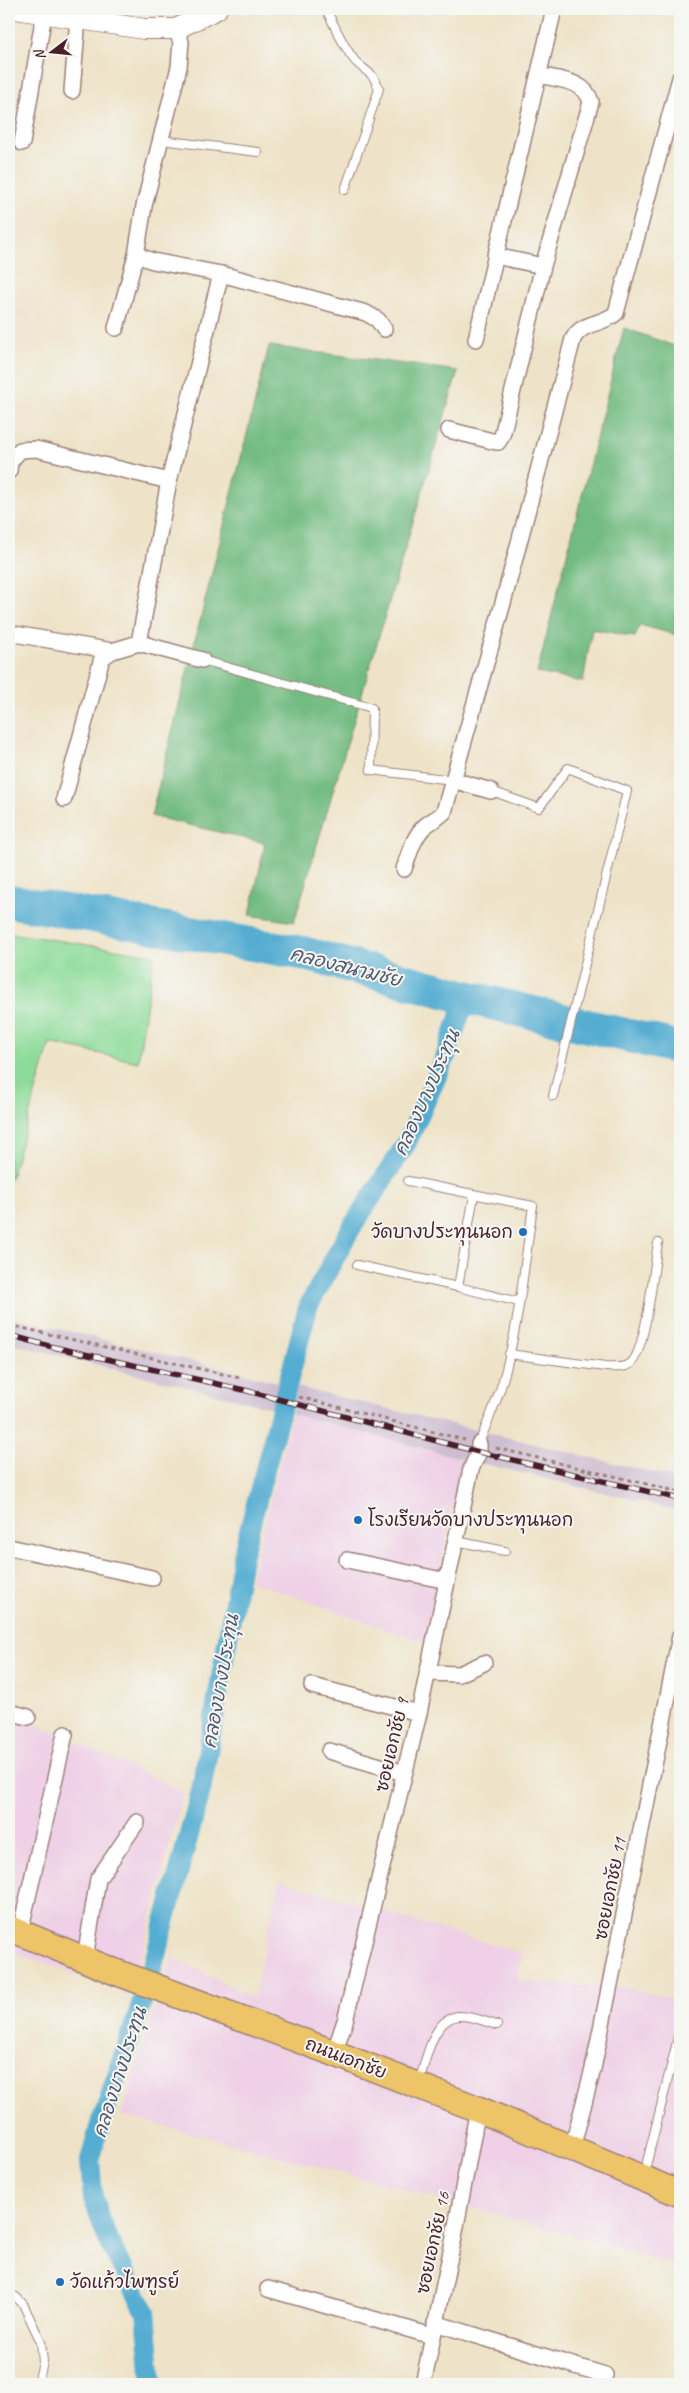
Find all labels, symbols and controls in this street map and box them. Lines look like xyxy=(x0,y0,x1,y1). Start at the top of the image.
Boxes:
north arrow xyxy=(28,28,78,78)
text: N xyxy=(30,47,49,62)
water label: คลองสนามชัย xyxy=(288,942,405,993)
water label: คลองบางประทุน xyxy=(388,1025,468,1160)
place label: วัดบางประทุนนอก xyxy=(371,1221,513,1246)
marker: วัดบางประทุนนอก xyxy=(517,1226,529,1238)
place label: โรงเรียนวัดบางประทุนนอก xyxy=(368,1507,573,1534)
marker: โรงเรียนวัดบางประทุนนอก xyxy=(352,1514,364,1526)
water label: คลองบางประทุน xyxy=(197,1612,247,1750)
street label: ซอยเอกชัย 9 xyxy=(371,1694,414,1794)
street label: ซอยเอกชัย 11 xyxy=(589,1835,631,1942)
water label: คลองบางประทุน xyxy=(88,2004,154,2141)
street label: ถนนเอกชัย xyxy=(302,2032,390,2084)
street label: ซอยเอกชัย 16 xyxy=(411,2189,455,2296)
place label: วัดแก้วไพฑูรย์ xyxy=(70,2269,179,2296)
marker: วัดแก้วไพฑูรย์ xyxy=(54,2276,66,2288)

